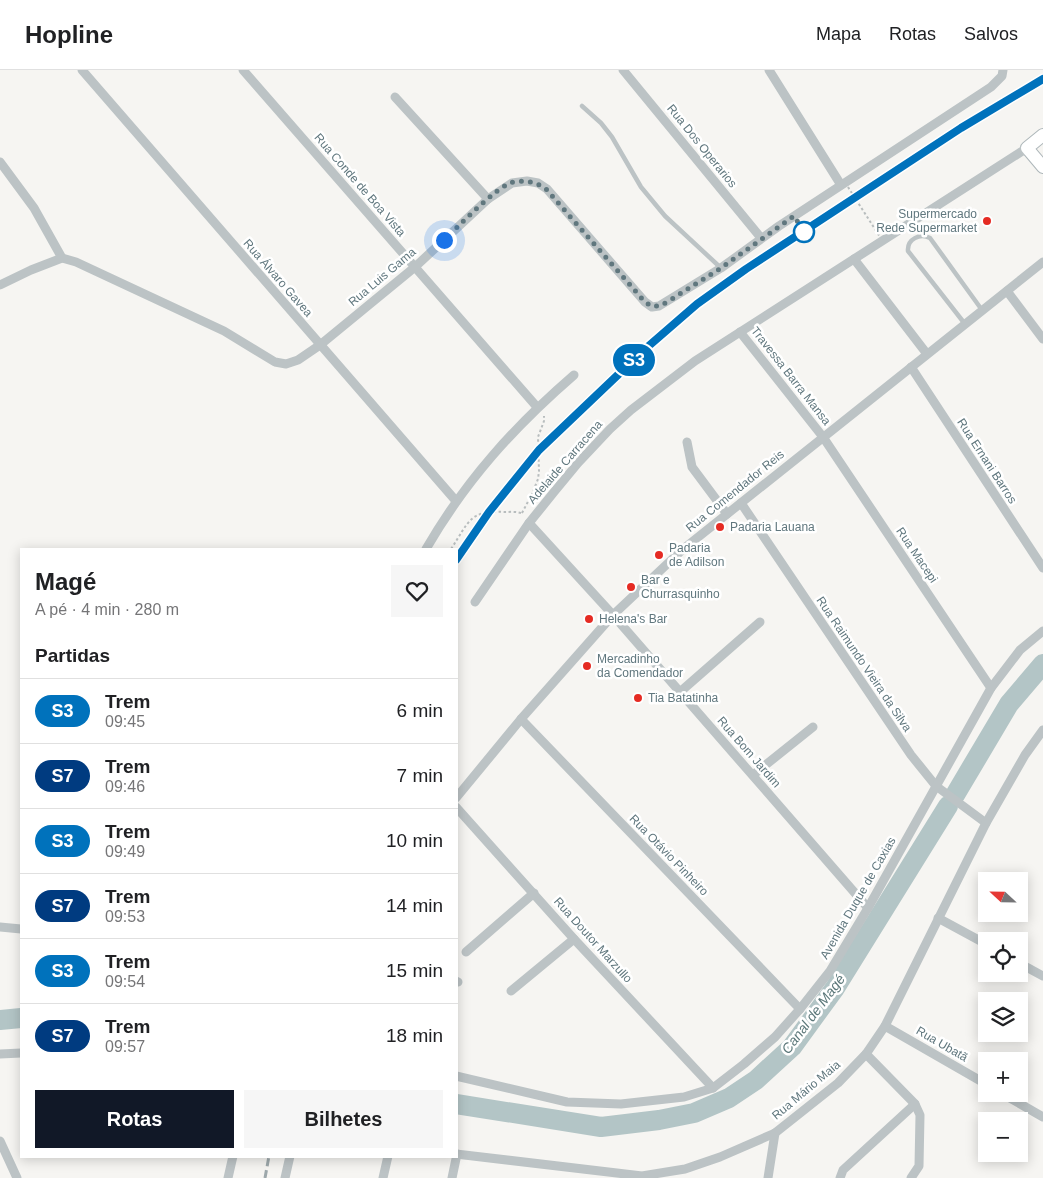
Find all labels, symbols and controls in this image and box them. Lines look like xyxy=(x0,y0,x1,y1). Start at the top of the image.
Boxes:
text: Hopline xyxy=(25,21,113,48)
text: Mapa xyxy=(816,24,861,44)
text: Rotas xyxy=(889,24,936,44)
text: Salvos xyxy=(964,24,1018,44)
street label: Rua Dos Operarios xyxy=(664,102,740,190)
street label: Rua Conde de Boa Vista xyxy=(311,131,409,240)
place label: Supermercado Rede Supermarket xyxy=(876,207,978,235)
marker: Supermercado Rede Supermarket xyxy=(981,215,993,227)
unlabelled marker xyxy=(793,221,815,243)
your location xyxy=(432,228,457,253)
street label: Rua Álvaro Gavea xyxy=(241,236,316,320)
street label: Rua Luis Gama xyxy=(346,245,419,309)
street label: Travessa Barra Mansa xyxy=(748,324,834,428)
line badge: S3 xyxy=(612,344,656,376)
text: S3 xyxy=(623,350,645,370)
street label: Rua Ernani Barros xyxy=(954,416,1020,506)
street label: Adelaide Carracena xyxy=(525,417,605,507)
street label: Rua Comendador Reis xyxy=(683,447,787,535)
place label: Padaria Lauana xyxy=(730,520,815,534)
marker: Padaria Lauana xyxy=(714,521,726,533)
street label: Rua Macepi xyxy=(893,525,941,585)
place label: Padaria de Adilson xyxy=(669,541,724,569)
marker: Padaria de Adilson xyxy=(653,549,665,561)
button: heart xyxy=(391,565,443,617)
text: Magé xyxy=(35,568,96,595)
place label: Bar e Churrasquinho xyxy=(641,573,720,601)
marker: Bar e Churrasquinho xyxy=(625,581,637,593)
street label: Rua Raimundo Vieira da Silva xyxy=(813,594,915,734)
text: A pé · 4 min · 280 m xyxy=(35,601,179,618)
place label: Helena's Bar xyxy=(599,612,667,626)
marker: Helena's Bar xyxy=(583,613,595,625)
text: Partidas xyxy=(35,645,110,666)
place label: Mercadinho da Comendador xyxy=(597,652,683,680)
marker: Mercadinho da Comendador xyxy=(581,660,593,672)
text: Trem xyxy=(105,691,150,712)
place label: Tia Batatinha xyxy=(648,691,719,705)
marker: Tia Batatinha xyxy=(632,692,644,704)
text: 6 min xyxy=(397,700,443,721)
text: S3 xyxy=(51,701,74,721)
text: 09:45 xyxy=(105,713,145,730)
street label: Rua Bom Jardim xyxy=(714,714,784,790)
text: Trem xyxy=(105,756,150,777)
text: 7 min xyxy=(397,765,443,786)
text: S7 xyxy=(51,766,74,786)
text: 09:46 xyxy=(105,778,145,795)
street label: Rua Otávio Pinheiro xyxy=(627,812,712,899)
text: Trem xyxy=(105,821,150,842)
text: 10 min xyxy=(386,830,443,851)
text: S3 xyxy=(51,831,74,851)
street label: Avenida Duque de Caxias xyxy=(817,835,899,961)
text: 09:49 xyxy=(105,843,145,860)
north arrow xyxy=(978,872,1028,922)
map controls xyxy=(978,872,1028,1162)
text: Trem xyxy=(105,886,150,907)
street label: Rua Doutor Marzullo xyxy=(551,894,635,986)
text: 14 min xyxy=(386,895,443,916)
text: S7 xyxy=(51,896,74,916)
text: 09:53 xyxy=(105,908,145,925)
button: locate xyxy=(978,932,1028,982)
text: Trem xyxy=(105,951,150,972)
text: 15 min xyxy=(386,960,443,981)
text: S3 xyxy=(51,961,74,981)
water label: Canal de Magé xyxy=(778,971,848,1057)
text: 09:54 xyxy=(105,973,145,990)
button: layers xyxy=(978,992,1028,1042)
text: Trem xyxy=(105,1016,150,1037)
street label: Rua Ubatã xyxy=(914,1024,971,1065)
text: 18 min xyxy=(386,1025,443,1046)
text: S7 xyxy=(51,1026,74,1046)
text: 09:57 xyxy=(105,1038,145,1055)
button: + xyxy=(978,1052,1028,1102)
street label: Rua Mário Maia xyxy=(769,1057,843,1123)
button: Rotas xyxy=(35,1090,234,1148)
button: Bilhetes xyxy=(244,1090,443,1148)
button: − xyxy=(978,1112,1028,1162)

